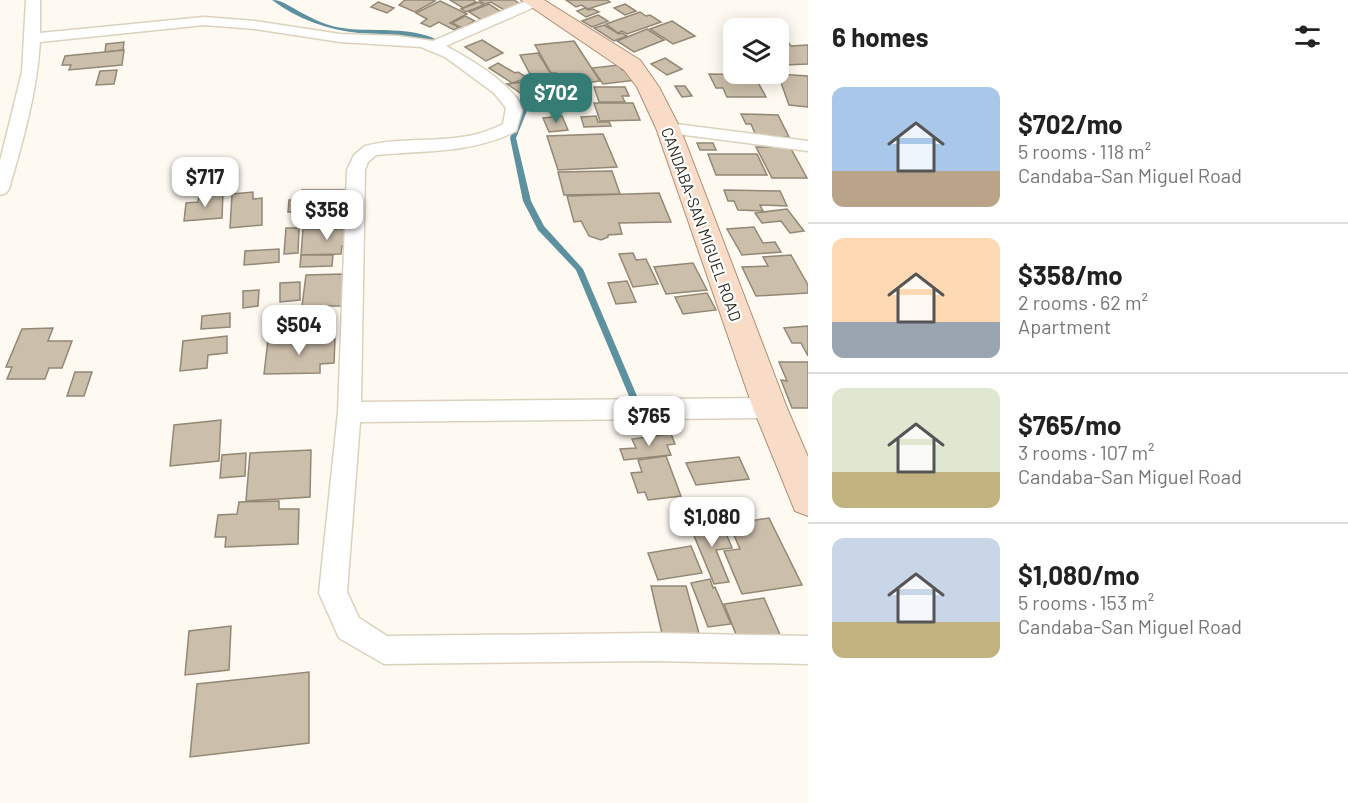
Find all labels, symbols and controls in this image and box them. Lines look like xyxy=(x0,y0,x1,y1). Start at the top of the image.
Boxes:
map controls xyxy=(723,18,789,84)
button: layers xyxy=(723,18,789,84)
icon: filters xyxy=(1291,20,1324,53)
text: 6 homes xyxy=(832,21,929,52)
pin: $702 xyxy=(520,73,592,124)
text: $702 xyxy=(534,80,578,104)
text: $702/mo xyxy=(1018,108,1123,139)
icon: home xyxy=(880,111,952,183)
street label: CANDABA-SAN MIGUEL ROAD xyxy=(658,125,746,323)
text: 5 rooms · 118 m² xyxy=(1018,139,1151,163)
pin: $717 xyxy=(169,157,241,208)
text: Candaba-San Miguel Road xyxy=(1018,163,1242,187)
text: $717 xyxy=(186,164,224,188)
pin: $358 xyxy=(291,190,363,241)
text: $358 xyxy=(305,197,349,221)
text: $358/mo xyxy=(1018,259,1123,290)
icon: home xyxy=(880,262,952,334)
text: 2 rooms · 62 m² xyxy=(1018,290,1148,314)
pin: $504 xyxy=(263,305,335,356)
text: $504 xyxy=(276,312,322,336)
text: Apartment xyxy=(1018,314,1111,338)
pin: $765 xyxy=(613,396,685,447)
text: $765 xyxy=(628,403,670,427)
text: $765/mo xyxy=(1018,409,1121,440)
icon: home xyxy=(880,412,952,484)
text: 3 rooms · 107 m² xyxy=(1018,440,1154,464)
text: Candaba-San Miguel Road xyxy=(1018,464,1242,488)
pin: $1,080 xyxy=(663,497,761,548)
text: $1,080 xyxy=(684,504,740,528)
text: $1,080/mo xyxy=(1018,559,1140,590)
icon: home xyxy=(880,562,952,634)
text: 5 rooms · 153 m² xyxy=(1018,590,1154,614)
text: Candaba-San Miguel Road xyxy=(1018,614,1242,638)

